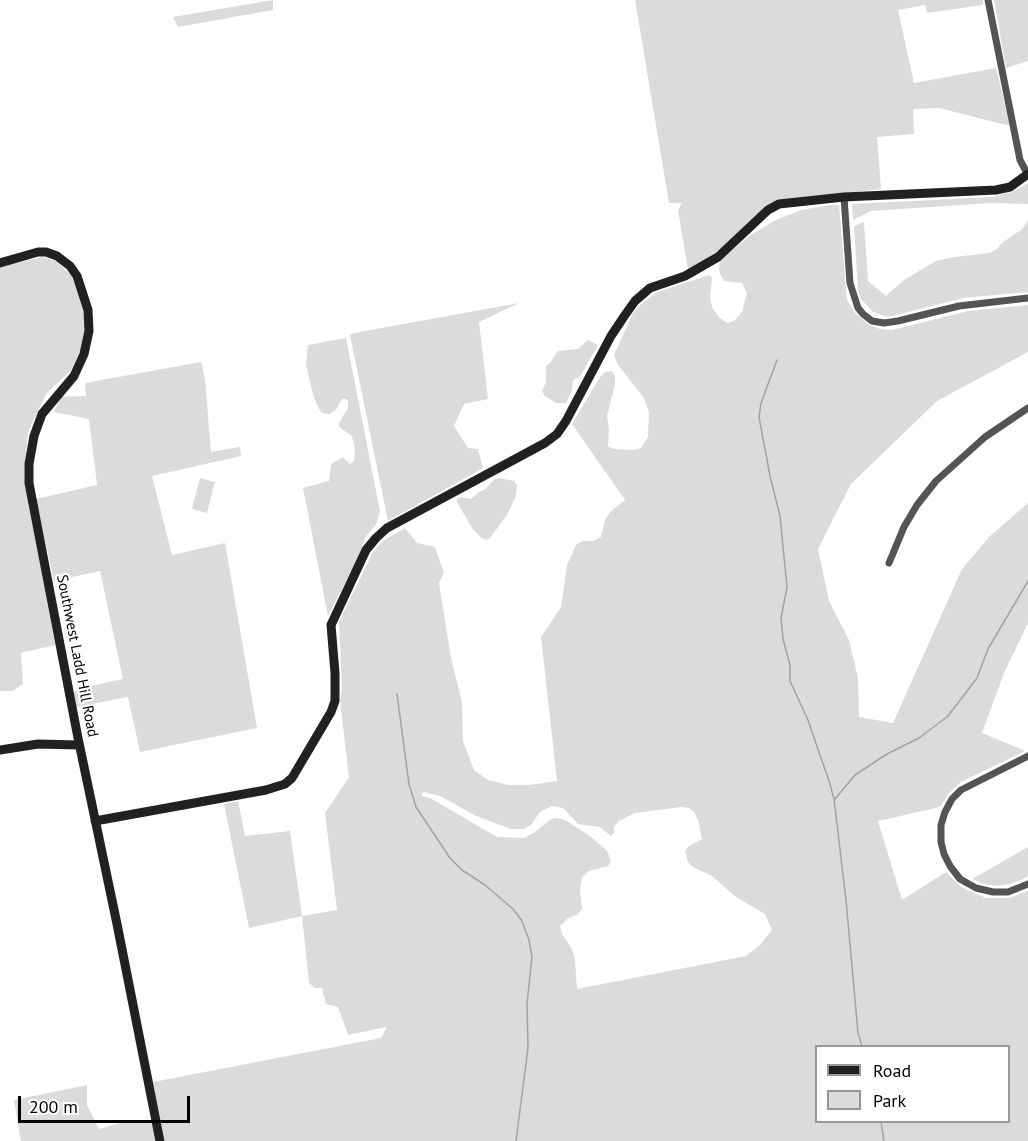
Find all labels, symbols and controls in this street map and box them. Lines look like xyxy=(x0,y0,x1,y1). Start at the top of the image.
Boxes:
street label: Southwest Ladd Hill Road xyxy=(52,573,102,739)
legend xyxy=(815,1045,1010,1123)
text: Road xyxy=(873,1059,911,1082)
scale bar xyxy=(21,1084,194,1122)
text: Park xyxy=(873,1089,906,1112)
text: 200 m xyxy=(29,1095,78,1118)

